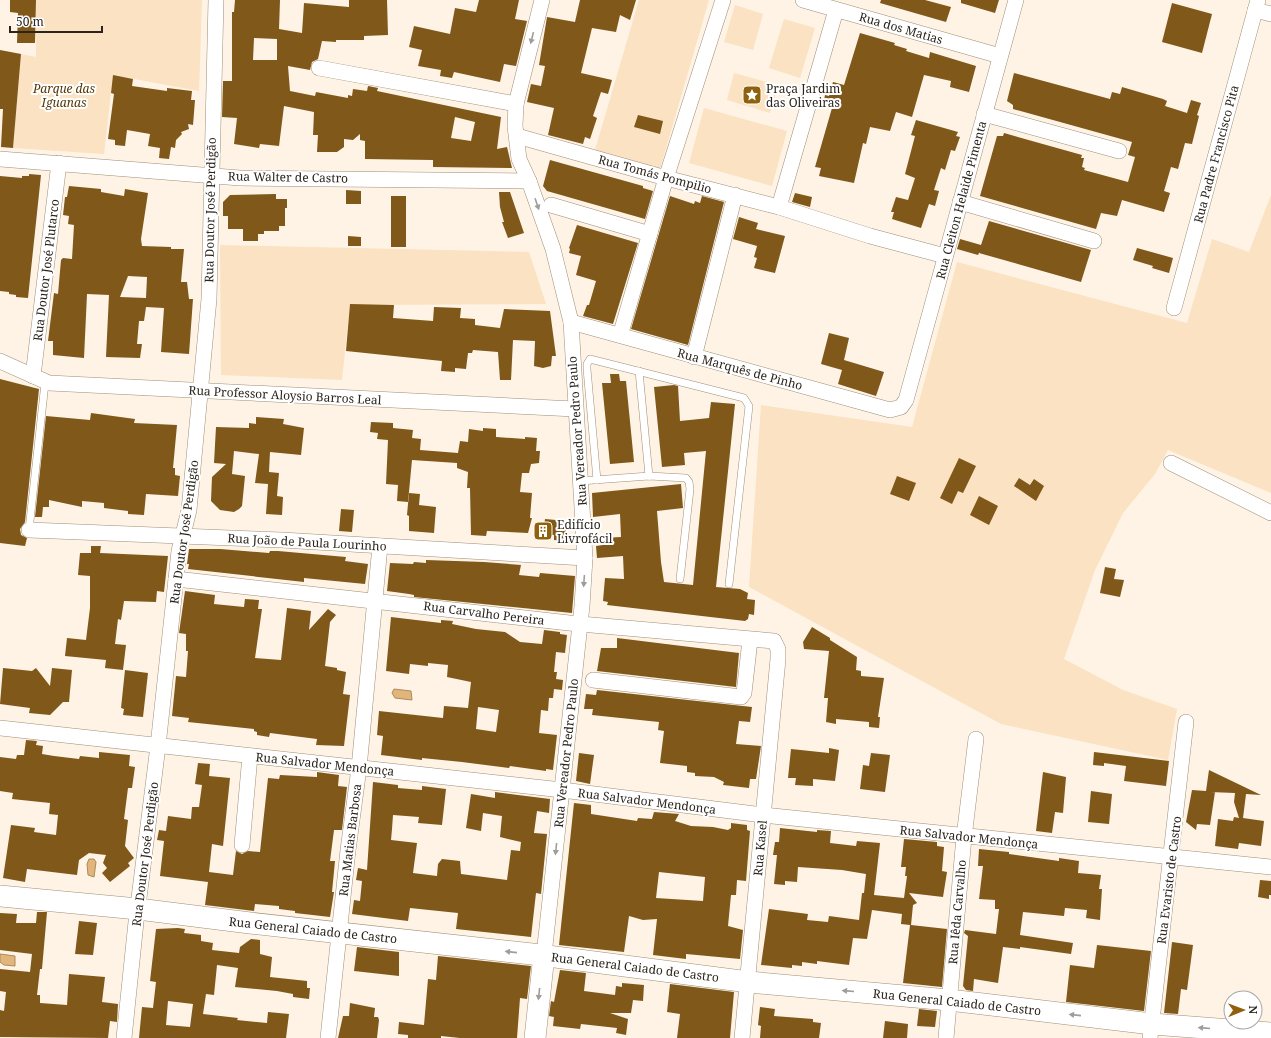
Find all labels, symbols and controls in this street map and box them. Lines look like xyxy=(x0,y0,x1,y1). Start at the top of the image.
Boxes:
scale bar xyxy=(10,8,102,34)
street label: Rua dos Matias xyxy=(857,8,945,48)
text: 50 m xyxy=(16,13,44,30)
one-way arrow xyxy=(529,32,535,44)
park label: Parque das Iguanas xyxy=(32,80,96,111)
place label: Praça Jardim das Oliveiras xyxy=(766,80,840,111)
street label: Rua Padre Francisco Pita xyxy=(1189,83,1243,225)
place icon: Praça Jardim das Oliveiras xyxy=(741,84,763,106)
street label: Rua Cleiton Helaide Pimenta xyxy=(932,119,990,281)
street label: Rua Doutor José Perdigão xyxy=(200,137,220,283)
street label: Rua Tomás Pompilio xyxy=(596,151,714,197)
street label: Rua Walter de Castro xyxy=(228,167,348,187)
street label: Rua Doutor José Plutarco xyxy=(29,198,63,342)
one-way arrow xyxy=(534,198,540,210)
street label: Rua Marquês de Pinho xyxy=(675,344,805,394)
street label: Rua Vereador Pedro Paulo xyxy=(563,355,591,506)
street label: Rua Professor Aloysio Barros Leal xyxy=(188,381,382,409)
street label: Rua Doutor José Perdigão xyxy=(165,459,203,605)
place label: Edifício Livrofácil xyxy=(557,516,613,547)
building icon: Edifício Livrofácil xyxy=(532,520,554,542)
street label: Rua João de Paula Lourinho xyxy=(227,529,387,555)
one-way arrow xyxy=(581,575,587,588)
street label: Rua Carvalho Pereira xyxy=(422,597,546,629)
street label: Rua Vereador Pedro Paulo xyxy=(550,677,582,829)
street label: Rua Salvador Mendonça xyxy=(255,748,395,780)
street label: Rua Doutor José Perdigão xyxy=(128,781,162,927)
street label: Rua Matias Barbosa xyxy=(335,782,365,897)
street label: Rua Salvador Mendonça xyxy=(577,784,717,818)
street label: Rua Evaristo de Castro xyxy=(1153,815,1185,945)
street label: Rua Kasel xyxy=(749,819,771,877)
street label: Rua Salvador Mendonça xyxy=(899,821,1039,853)
one-way arrow xyxy=(552,843,559,855)
street label: Rua Iêda Carvalho xyxy=(944,859,970,965)
street label: Rua General Caiado de Castro xyxy=(228,913,398,947)
one-way arrow xyxy=(504,948,517,955)
street label: Rua General Caiado de Castro xyxy=(550,948,720,986)
street label: Rua General Caiado de Castro xyxy=(872,985,1042,1019)
one-way arrow xyxy=(842,987,854,994)
one-way arrow xyxy=(536,988,543,1000)
north arrow xyxy=(1223,990,1263,1030)
text: N xyxy=(1246,1005,1261,1015)
one-way arrow xyxy=(1069,1012,1081,1019)
one-way arrow xyxy=(1198,1025,1210,1032)

